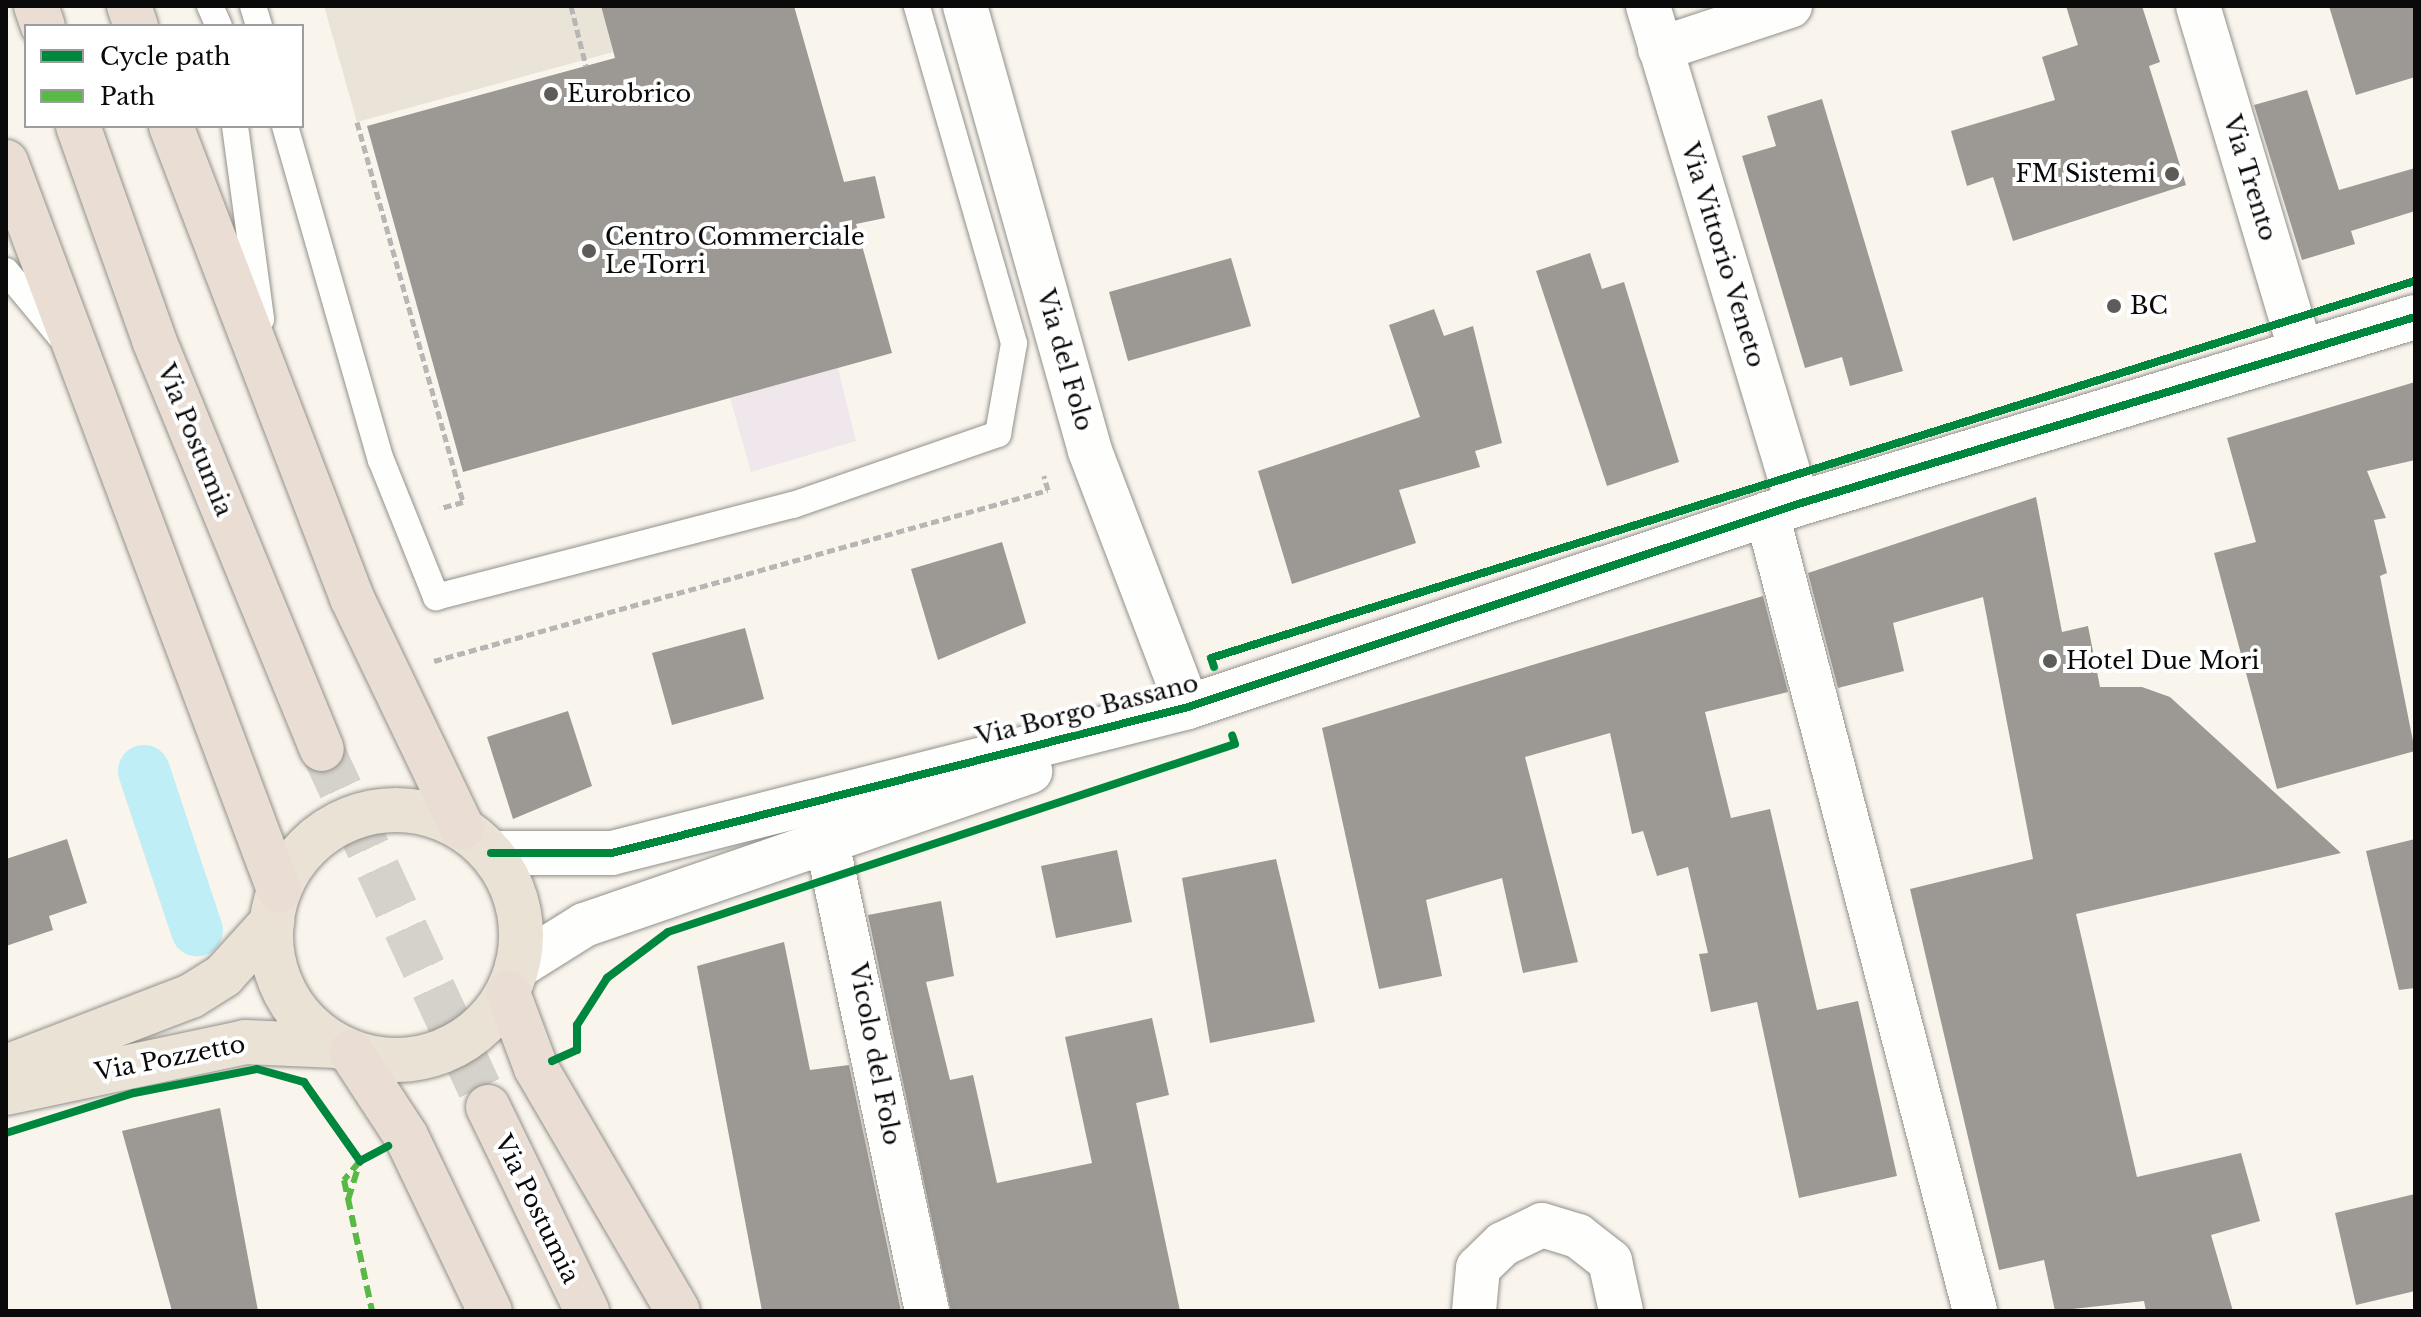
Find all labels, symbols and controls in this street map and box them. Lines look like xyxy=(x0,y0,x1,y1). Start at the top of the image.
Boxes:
legend xyxy=(24,24,304,128)
text: Cycle path xyxy=(100,42,231,71)
place label: Eurobrico xyxy=(567,80,691,108)
text: Path xyxy=(100,82,155,111)
marker: Eurobrico xyxy=(542,85,560,103)
street label: Via Trento xyxy=(2217,111,2283,245)
street label: Via Vittorio Veneto xyxy=(1675,138,1771,372)
place label: FM Sistemi xyxy=(2016,160,2156,188)
marker: FM Sistemi xyxy=(2163,165,2181,183)
place label: Centro Commerciale Le Torri xyxy=(605,223,865,279)
marker: Centro Commerciale Le Torri xyxy=(580,242,598,260)
street label: Via del Folo xyxy=(1031,286,1099,434)
place label: BC xyxy=(2130,292,2168,320)
marker: BC xyxy=(2105,297,2123,315)
street label: Via Postumia xyxy=(151,360,239,520)
place label: Hotel Due Mori xyxy=(2066,647,2260,675)
marker: Hotel Due Mori xyxy=(2041,652,2059,670)
street label: Via Borgo Bassano xyxy=(973,668,1201,752)
street label: Vicolo del Folo xyxy=(843,961,907,1147)
street label: Via Pozzetto xyxy=(92,1029,248,1087)
street label: Via Postumia xyxy=(489,1130,585,1288)

